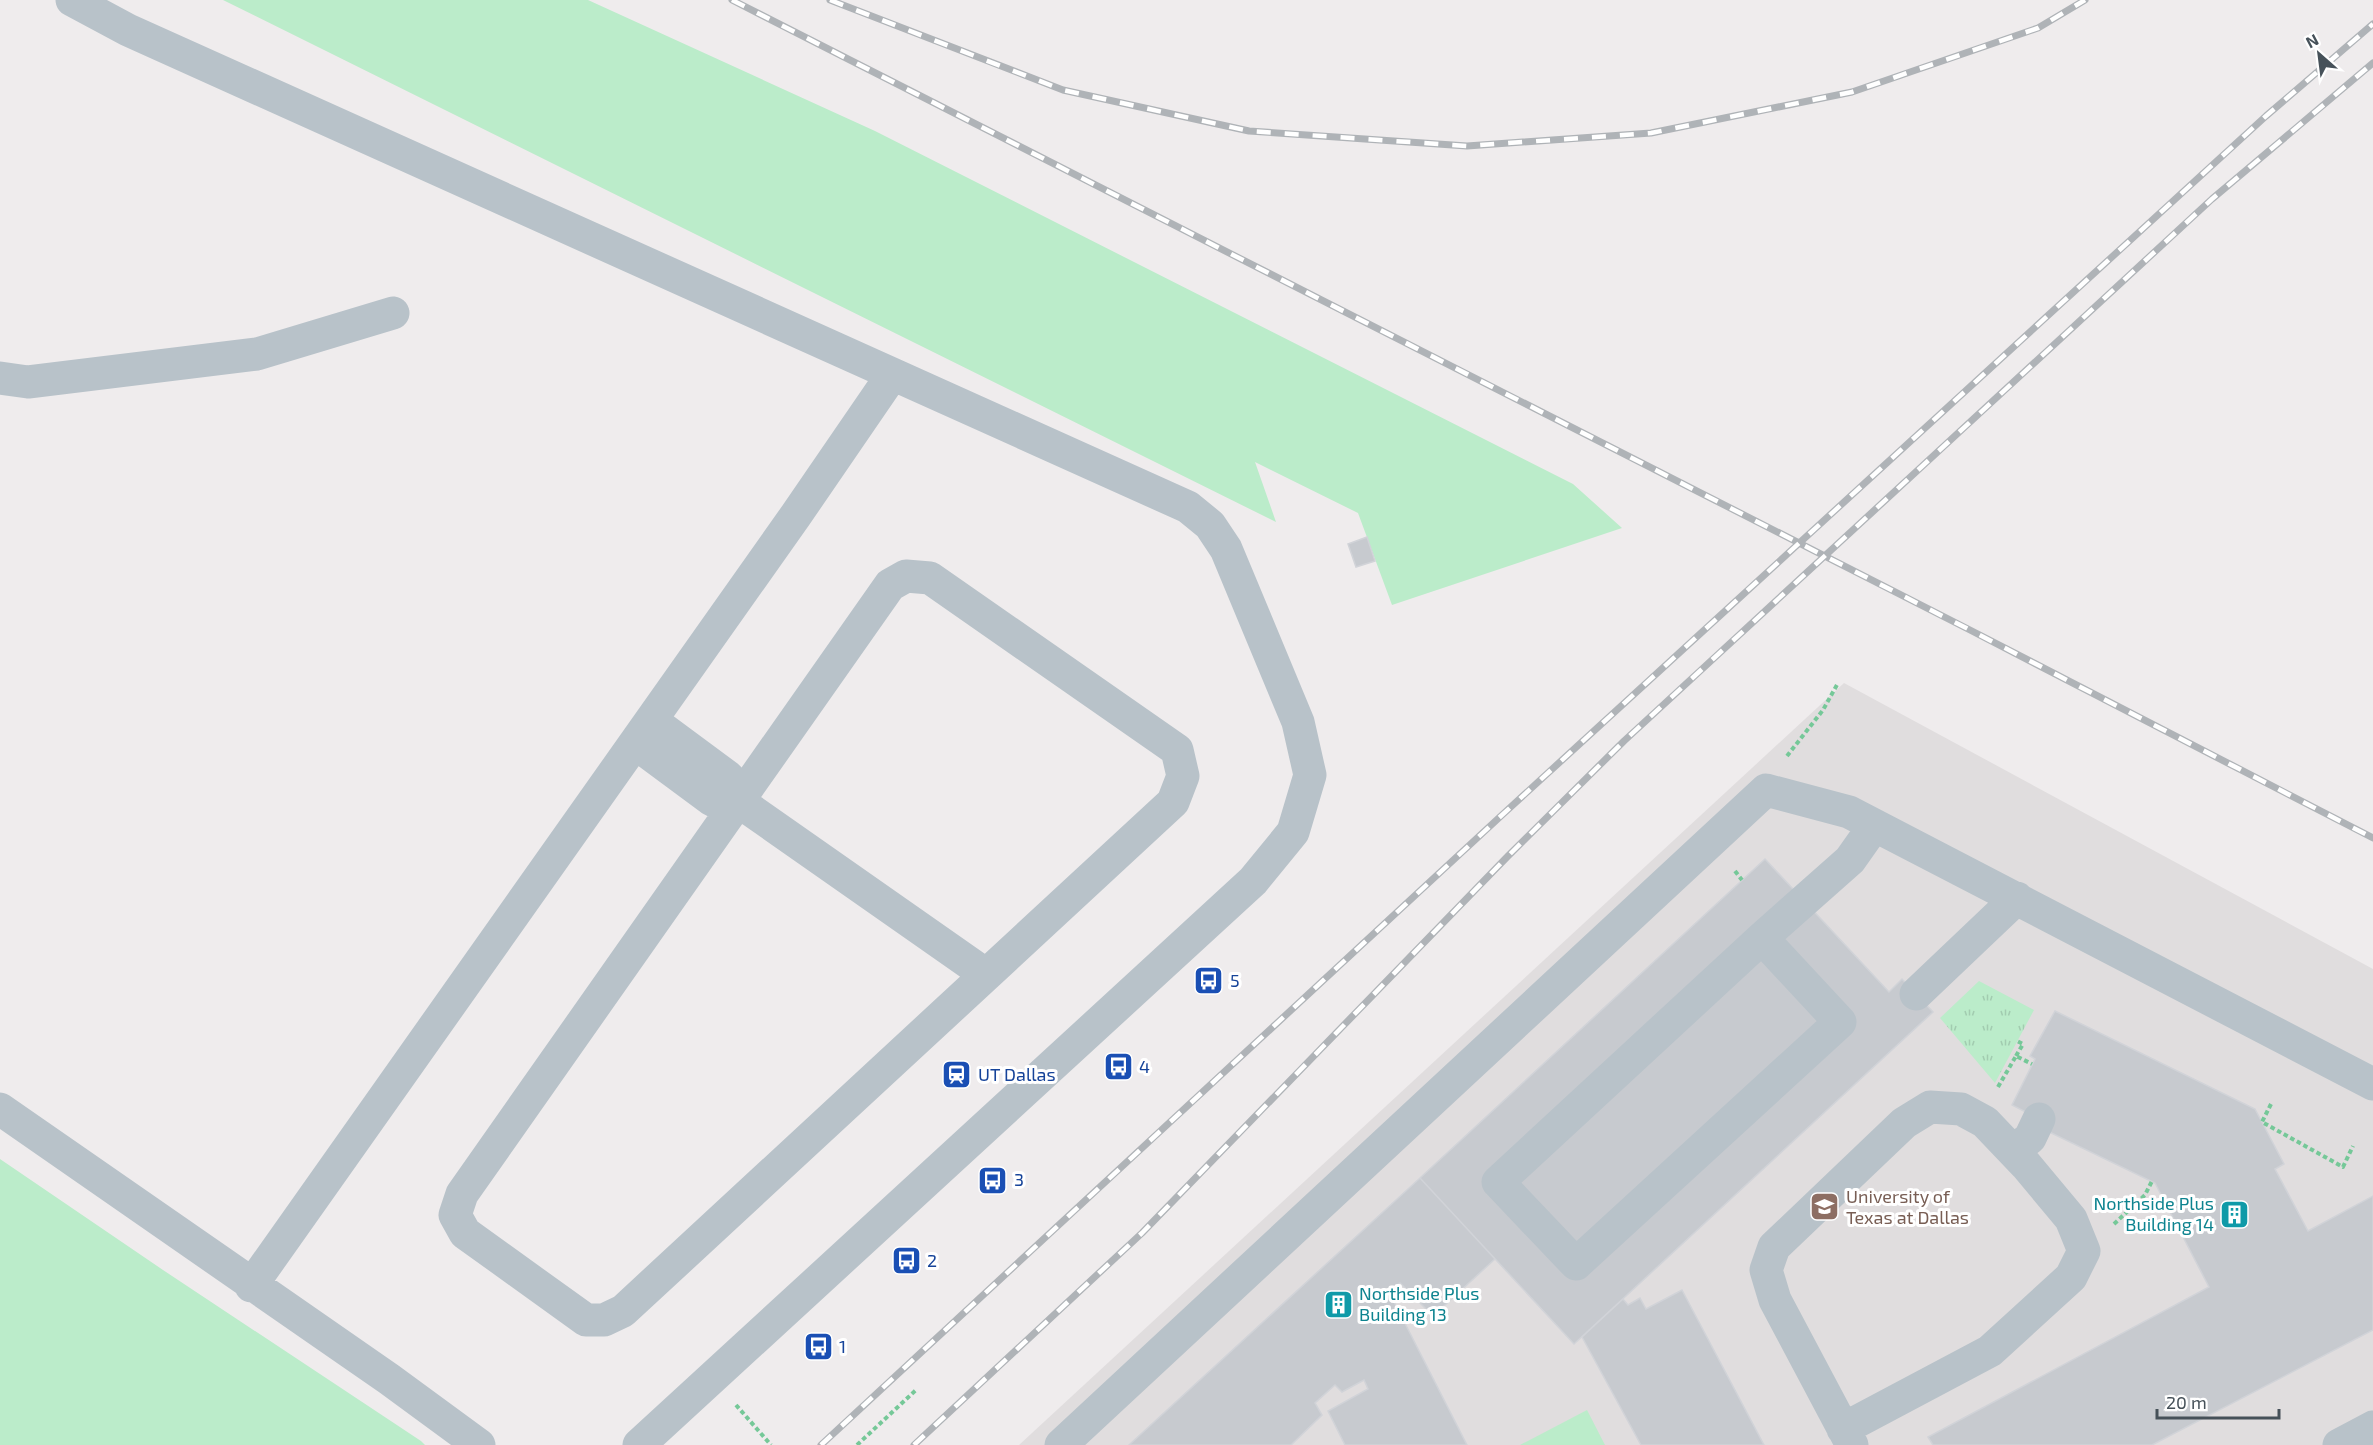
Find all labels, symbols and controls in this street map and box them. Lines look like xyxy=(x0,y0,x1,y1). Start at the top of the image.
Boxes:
north arrow xyxy=(2289,24,2349,84)
text: N xyxy=(2302,29,2321,51)
bus stop icon: 5 xyxy=(1193,965,1225,997)
place label: 5 xyxy=(1230,969,1240,991)
bus stop icon: 4 xyxy=(1102,1051,1134,1083)
place label: 4 xyxy=(1139,1055,1150,1077)
station icon: UT Dallas xyxy=(941,1059,973,1091)
place label: UT Dallas xyxy=(978,1063,1056,1085)
bus stop icon: 3 xyxy=(977,1164,1009,1196)
place label: 3 xyxy=(1014,1168,1024,1190)
place label: University of Texas at Dallas xyxy=(1846,1185,1969,1228)
school or university icon: University of Texas at Dallas xyxy=(1809,1191,1841,1223)
place label: Northside Plus Building 14 xyxy=(2094,1192,2214,1235)
building icon: Northside Plus Building 14 xyxy=(2219,1198,2251,1230)
bus stop icon: 2 xyxy=(890,1245,922,1277)
place label: 2 xyxy=(927,1249,937,1271)
place label: Northside Plus Building 13 xyxy=(1359,1282,1479,1325)
building icon: Northside Plus Building 13 xyxy=(1322,1288,1354,1320)
bus stop icon: 1 xyxy=(802,1331,834,1363)
place label: 1 xyxy=(839,1335,846,1357)
scale bar xyxy=(2157,1382,2278,1420)
text: 20 m xyxy=(2166,1391,2207,1413)

